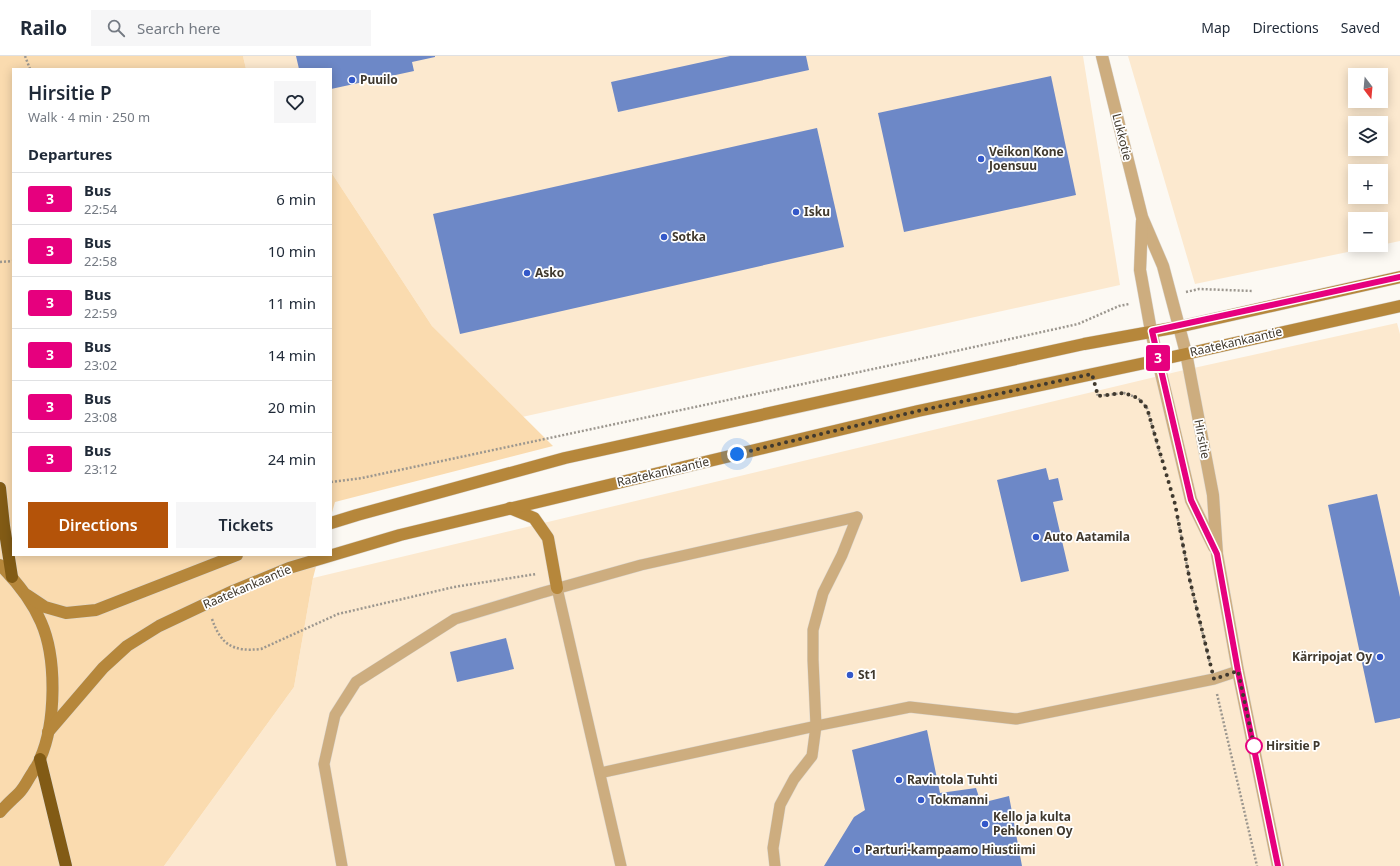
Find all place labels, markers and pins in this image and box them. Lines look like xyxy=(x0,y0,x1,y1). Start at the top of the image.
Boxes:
place label: Puuilo xyxy=(360,71,398,88)
marker: Puuilo xyxy=(347,75,357,85)
place label: Veikon Kone Joensuu xyxy=(988,143,1064,174)
marker: Veikon Kone Joensuu xyxy=(976,154,986,164)
place label: Isku xyxy=(804,203,830,220)
marker: Isku xyxy=(791,207,801,217)
place label: Sotka xyxy=(672,228,706,245)
marker: Sotka xyxy=(659,232,669,242)
place label: Asko xyxy=(535,264,564,281)
marker: Asko xyxy=(522,268,532,278)
place label: Auto Aatamila xyxy=(1044,528,1130,545)
marker: Auto Aatamila xyxy=(1031,532,1041,542)
place label: Kärripojat Oy xyxy=(1292,648,1372,665)
marker: Kärripojat Oy xyxy=(1375,652,1385,662)
place label: St1 xyxy=(858,666,877,683)
marker: St1 xyxy=(845,670,855,680)
marker: Hirsitie P xyxy=(1245,737,1263,755)
place label: Hirsitie P xyxy=(1266,737,1320,754)
place label: Ravintola Tuhti xyxy=(907,771,998,788)
marker: Ravintola Tuhti xyxy=(894,775,904,785)
place label: Tokmanni xyxy=(929,791,988,808)
marker: Tokmanni xyxy=(916,795,926,805)
place label: Kello ja kulta Pehkonen Oy xyxy=(993,808,1073,839)
marker: Kello ja kulta Pehkonen Oy xyxy=(980,819,990,829)
place label: Parturi-kampaamo Hiustiimi xyxy=(865,841,1036,858)
marker: Parturi-kampaamo Hiustiimi xyxy=(852,845,862,855)

